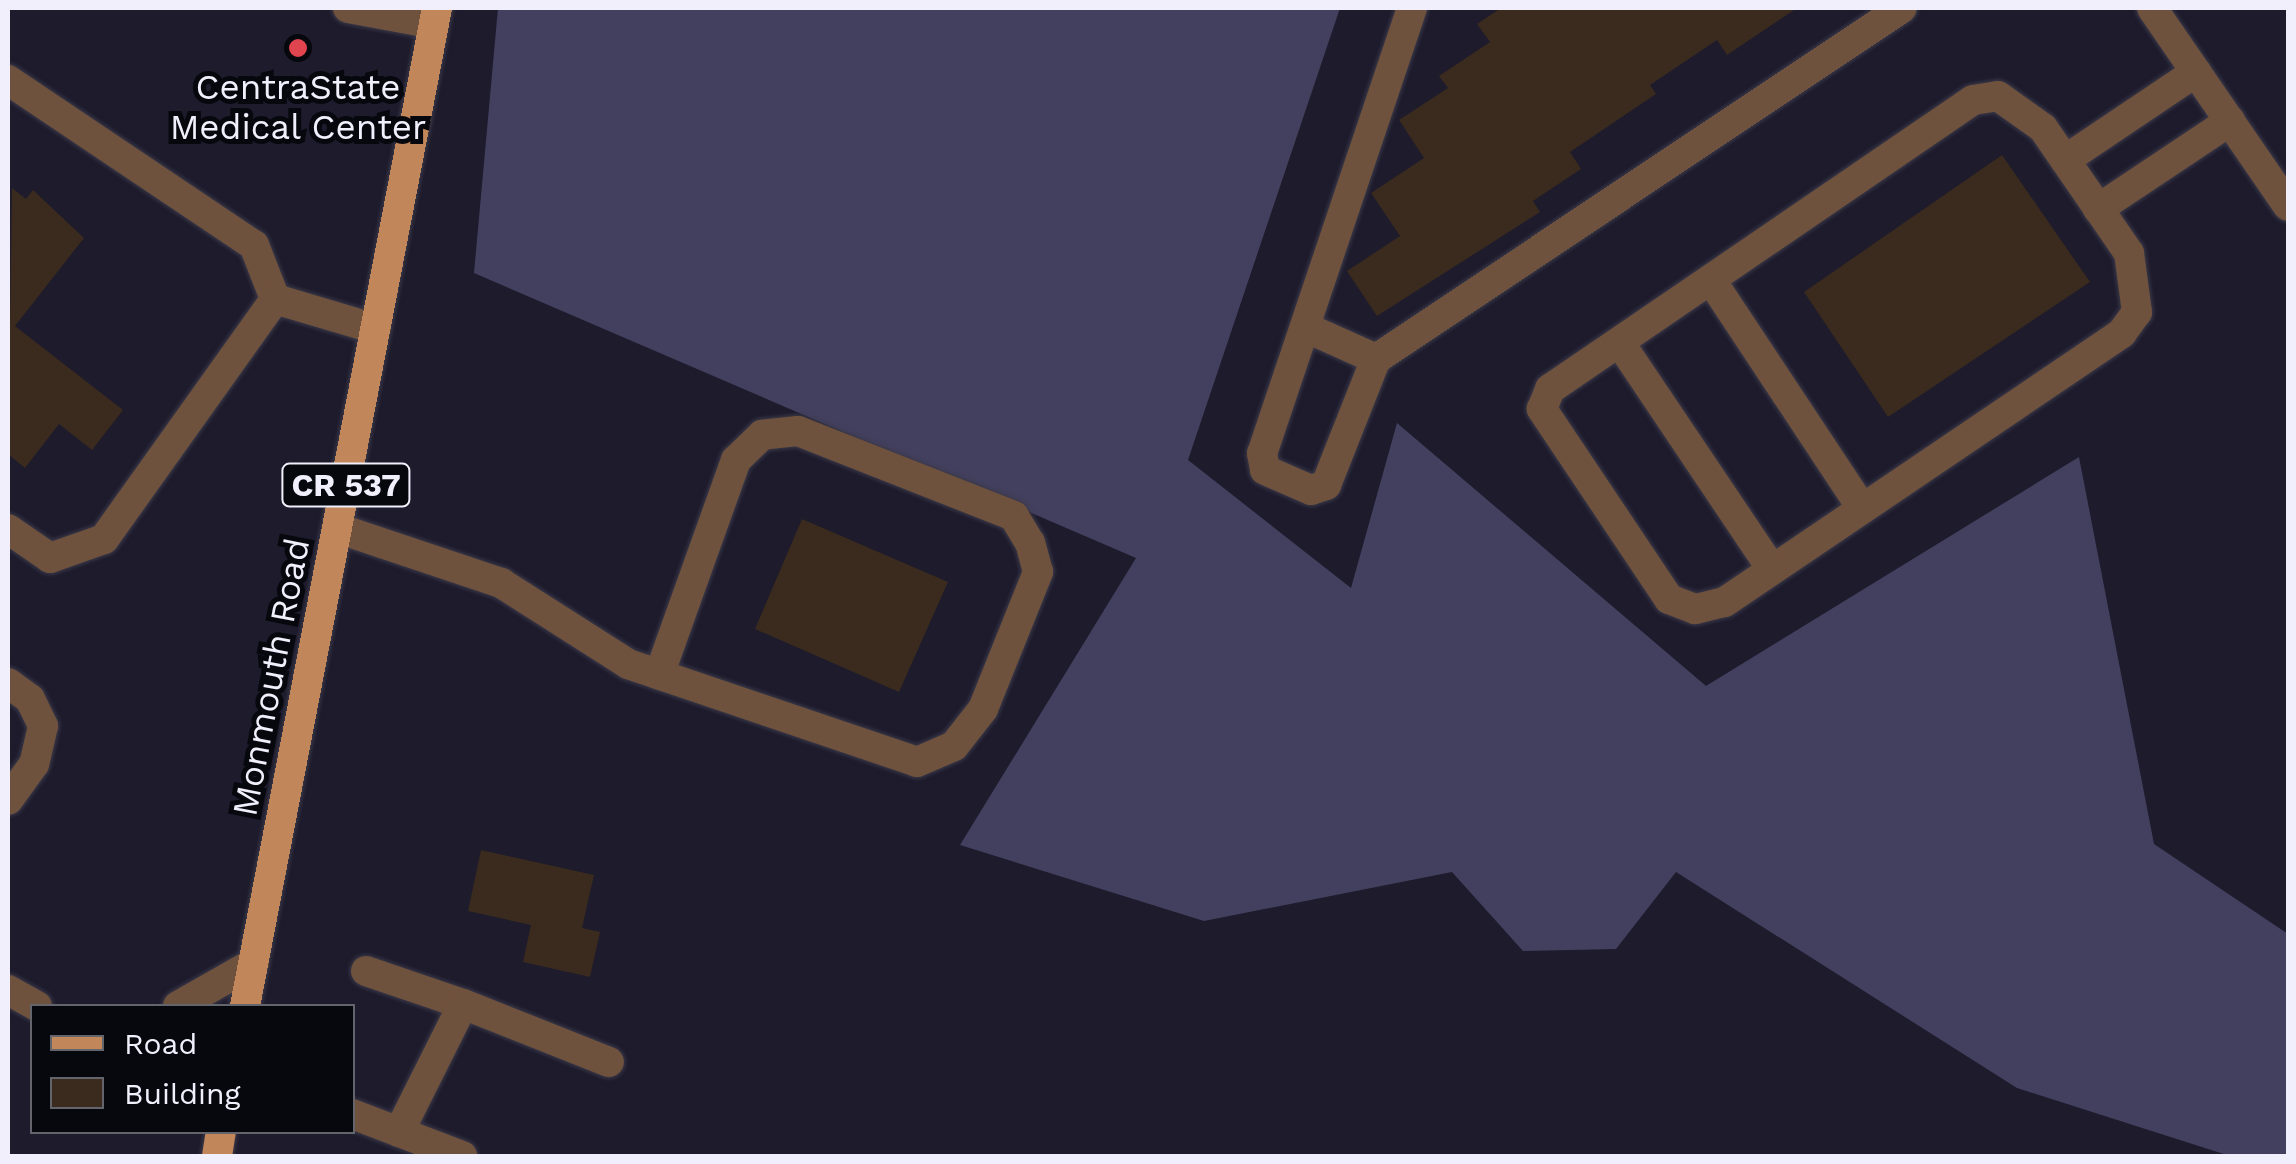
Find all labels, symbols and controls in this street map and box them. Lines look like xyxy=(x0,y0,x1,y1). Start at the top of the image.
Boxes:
marker: CentraState Medical Center xyxy=(285,35,311,61)
place label: CentraState Medical Center xyxy=(169,66,427,148)
road number: CR 537 xyxy=(281,458,411,512)
street label: Monmouth Road xyxy=(223,535,319,819)
legend xyxy=(30,1004,355,1134)
text: Road xyxy=(124,1026,197,1061)
text: Building xyxy=(124,1076,241,1111)

